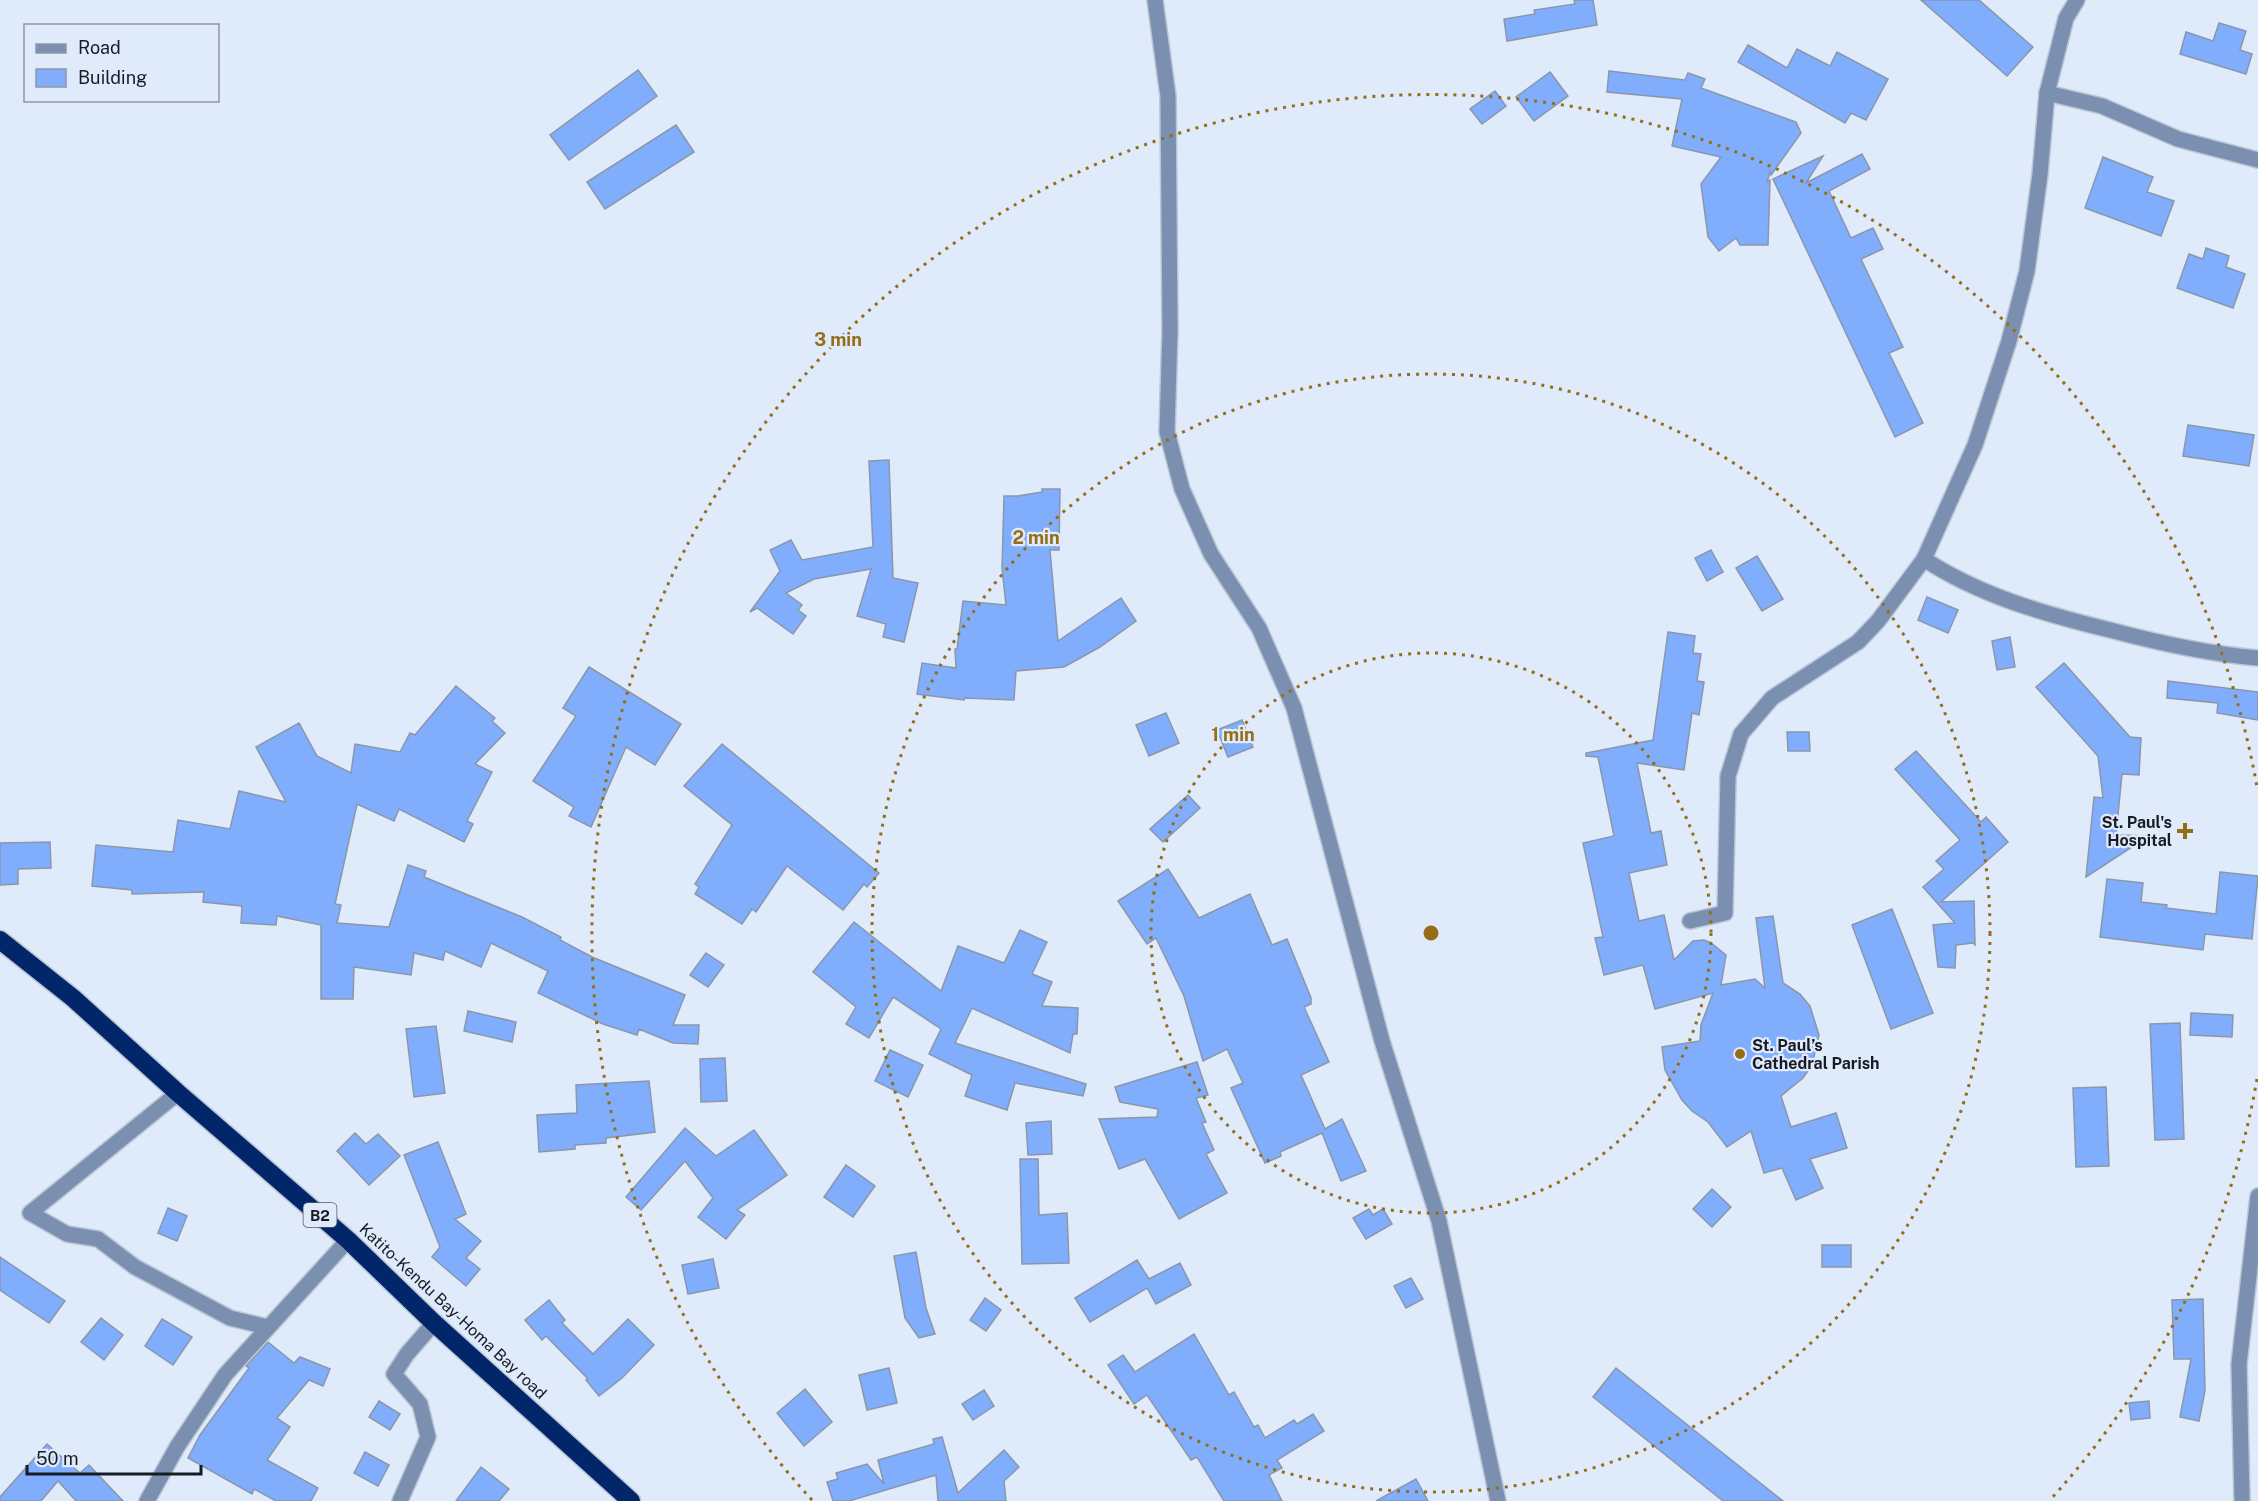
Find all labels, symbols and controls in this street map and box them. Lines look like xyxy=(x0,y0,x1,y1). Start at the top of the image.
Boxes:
legend xyxy=(24,24,219,102)
text: Road xyxy=(78,37,121,58)
text: Building xyxy=(78,67,147,88)
text: 3 min xyxy=(814,329,862,350)
text: 2 min xyxy=(1012,527,1060,548)
text: 1 min xyxy=(1211,724,1255,745)
place label: St. Paul's Hospital xyxy=(2101,813,2172,850)
marker: St. Paul's Hospital xyxy=(2176,822,2194,840)
centre of rings xyxy=(1421,923,1441,943)
place label: St. Paul’s Cathedral Parish xyxy=(1752,1036,1880,1073)
marker: St. Paul’s Cathedral Parish xyxy=(1733,1047,1747,1061)
road number: B2 xyxy=(304,1203,336,1227)
street label: Katito-Kendu Bay-Homa Bay road xyxy=(355,1219,551,1403)
scale bar xyxy=(27,1438,201,1476)
text: 50 m xyxy=(36,1448,79,1469)

